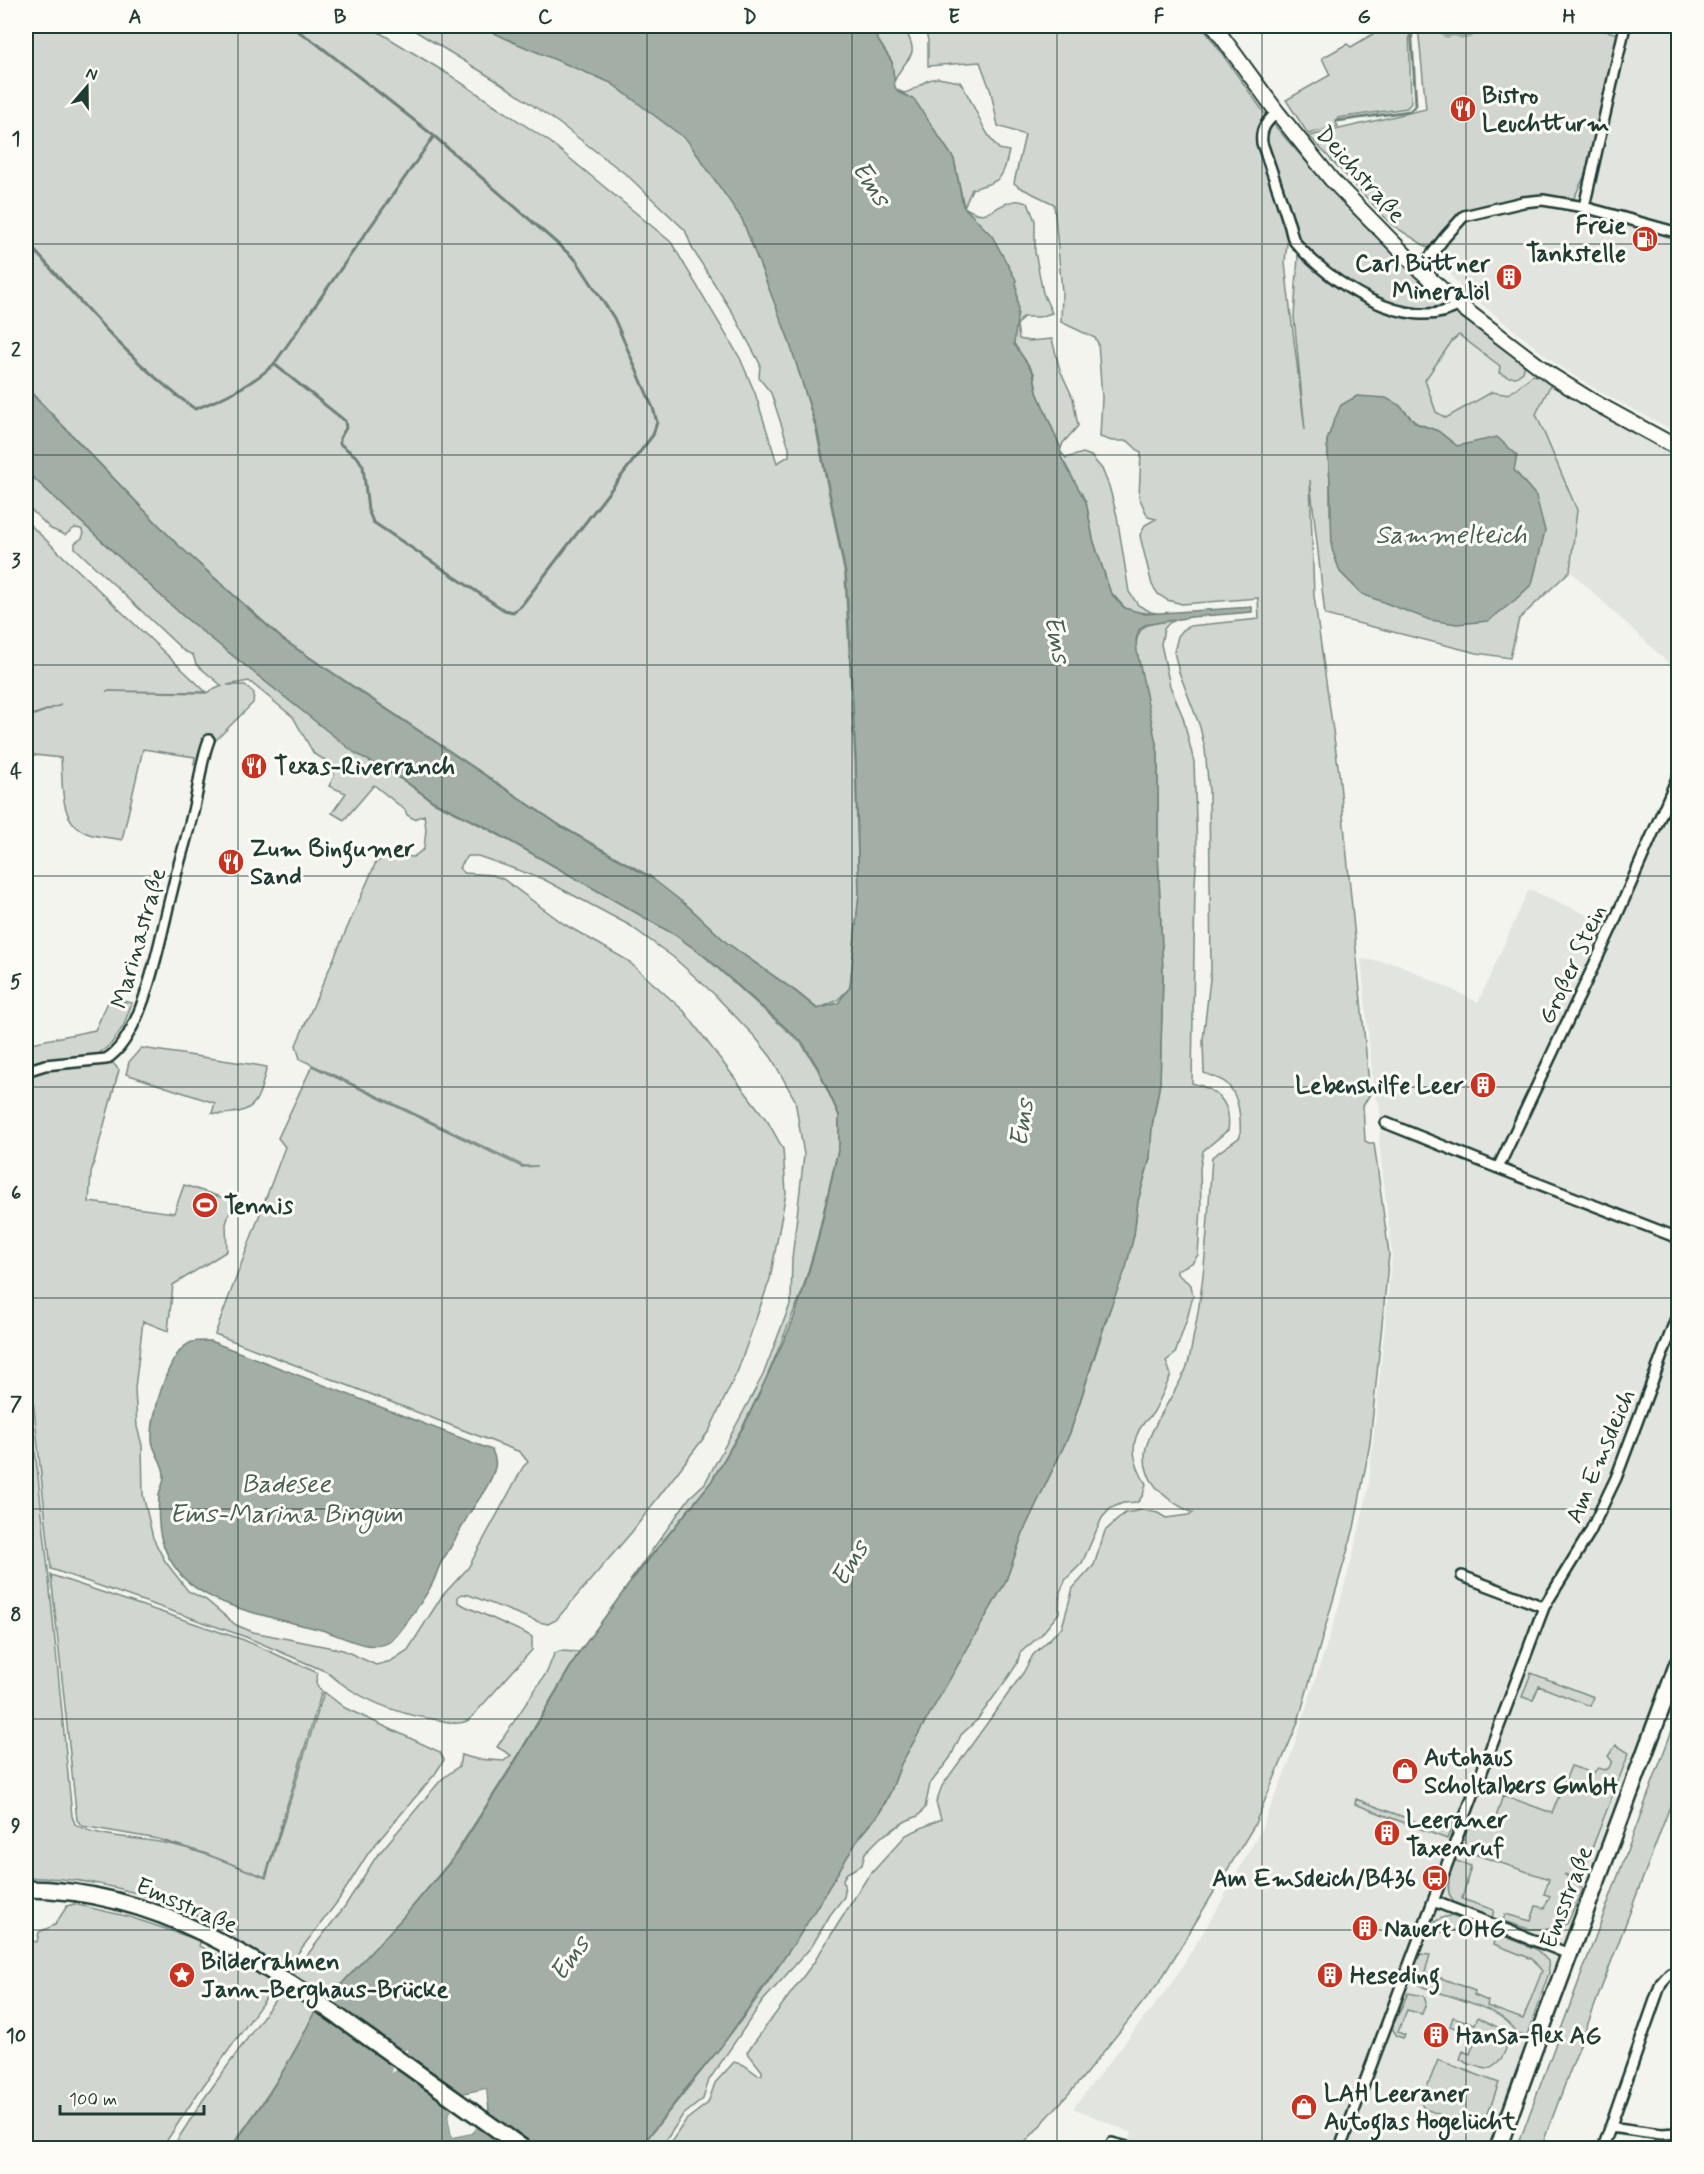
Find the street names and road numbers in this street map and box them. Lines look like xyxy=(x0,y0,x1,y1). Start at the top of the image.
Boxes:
street label: Deichstraße xyxy=(1308,120,1412,230)
street label: Marinastraße xyxy=(104,864,174,1013)
street label: Großer Stein xyxy=(1532,900,1615,1030)
street label: Am Emsdeich xyxy=(1559,1385,1644,1528)
street label: Emsstraße xyxy=(1534,1841,1601,1953)
street label: Emsstraße xyxy=(131,1871,242,1942)

